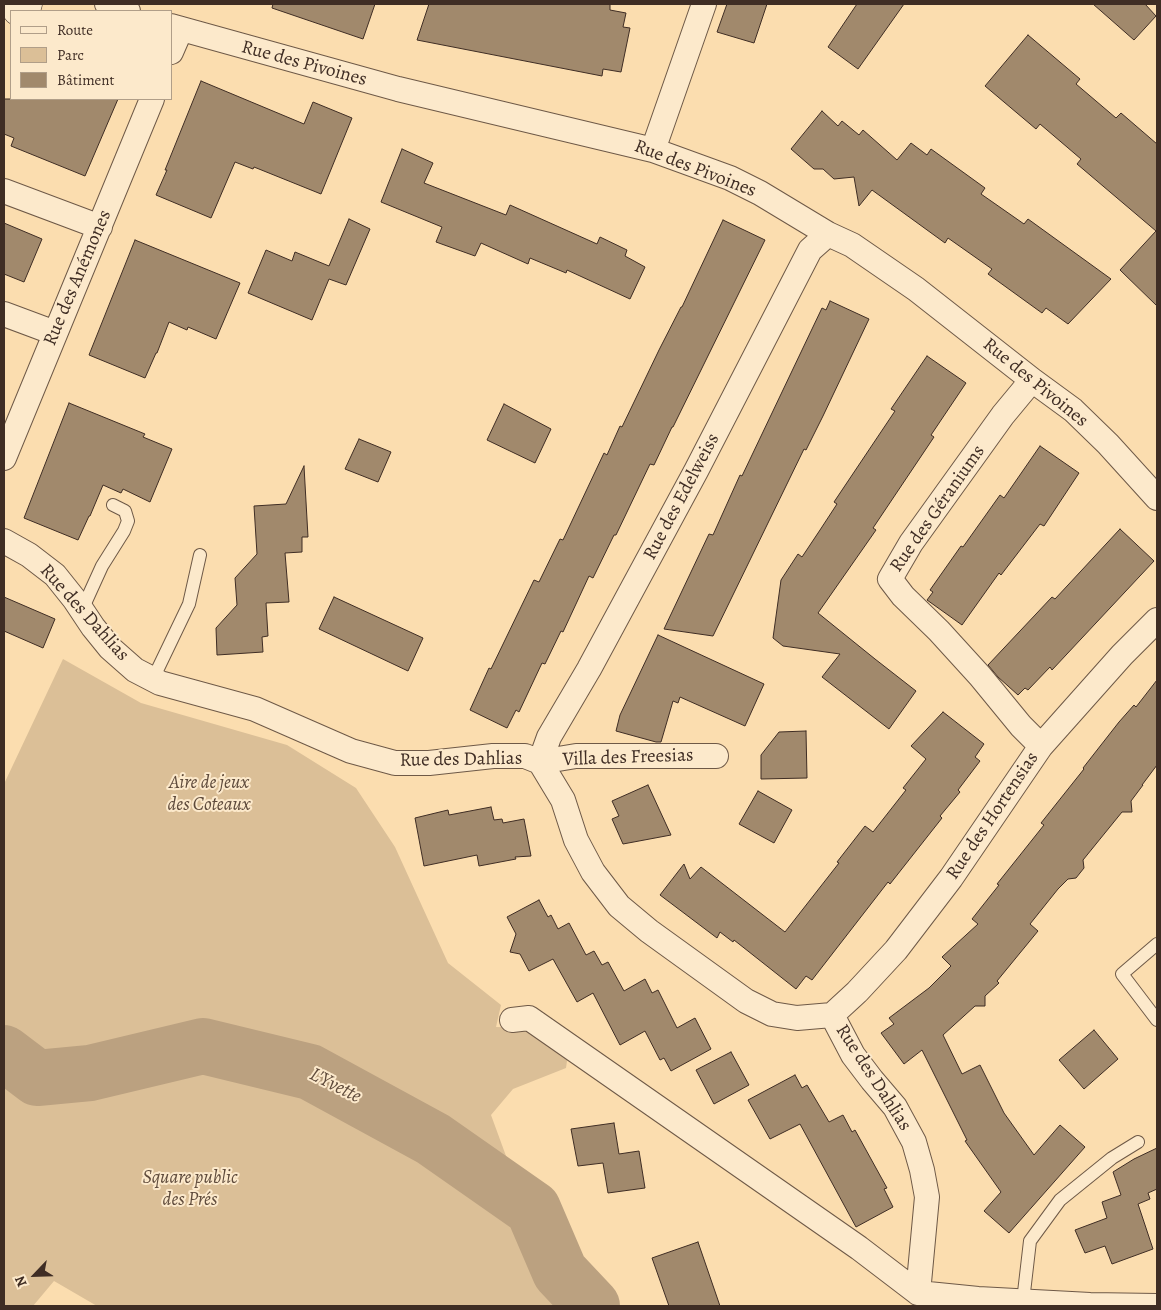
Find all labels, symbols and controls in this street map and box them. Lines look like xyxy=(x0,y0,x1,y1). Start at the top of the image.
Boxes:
legend xyxy=(10,10,172,100)
text: Route xyxy=(57,20,93,40)
street label: Rue des Pivoines xyxy=(239,36,369,92)
text: Parc xyxy=(57,45,84,65)
text: Bâtiment xyxy=(57,70,115,90)
street label: Rue des Pivoines xyxy=(631,135,759,203)
street label: Rue des Anémones xyxy=(39,207,117,349)
street label: Rue des Pivoines xyxy=(978,334,1092,432)
street label: Rue des Edelweiss xyxy=(639,430,725,564)
street label: Rue des Géraniums xyxy=(886,441,990,577)
street label: Rue des Dahlias xyxy=(35,560,133,666)
street label: Villa des Freesias xyxy=(562,744,694,772)
street label: Rue des Dahlias xyxy=(400,748,522,772)
street label: Rue des Hortensias xyxy=(942,748,1044,884)
park label: Aire de jeux des Coteaux xyxy=(168,772,250,816)
street label: Rue des Dahlias xyxy=(830,1020,916,1136)
water label: L'Yvette xyxy=(305,1063,365,1109)
park label: Square public des Prés xyxy=(142,1167,238,1211)
north arrow xyxy=(10,1250,60,1300)
text: N xyxy=(10,1273,32,1290)

